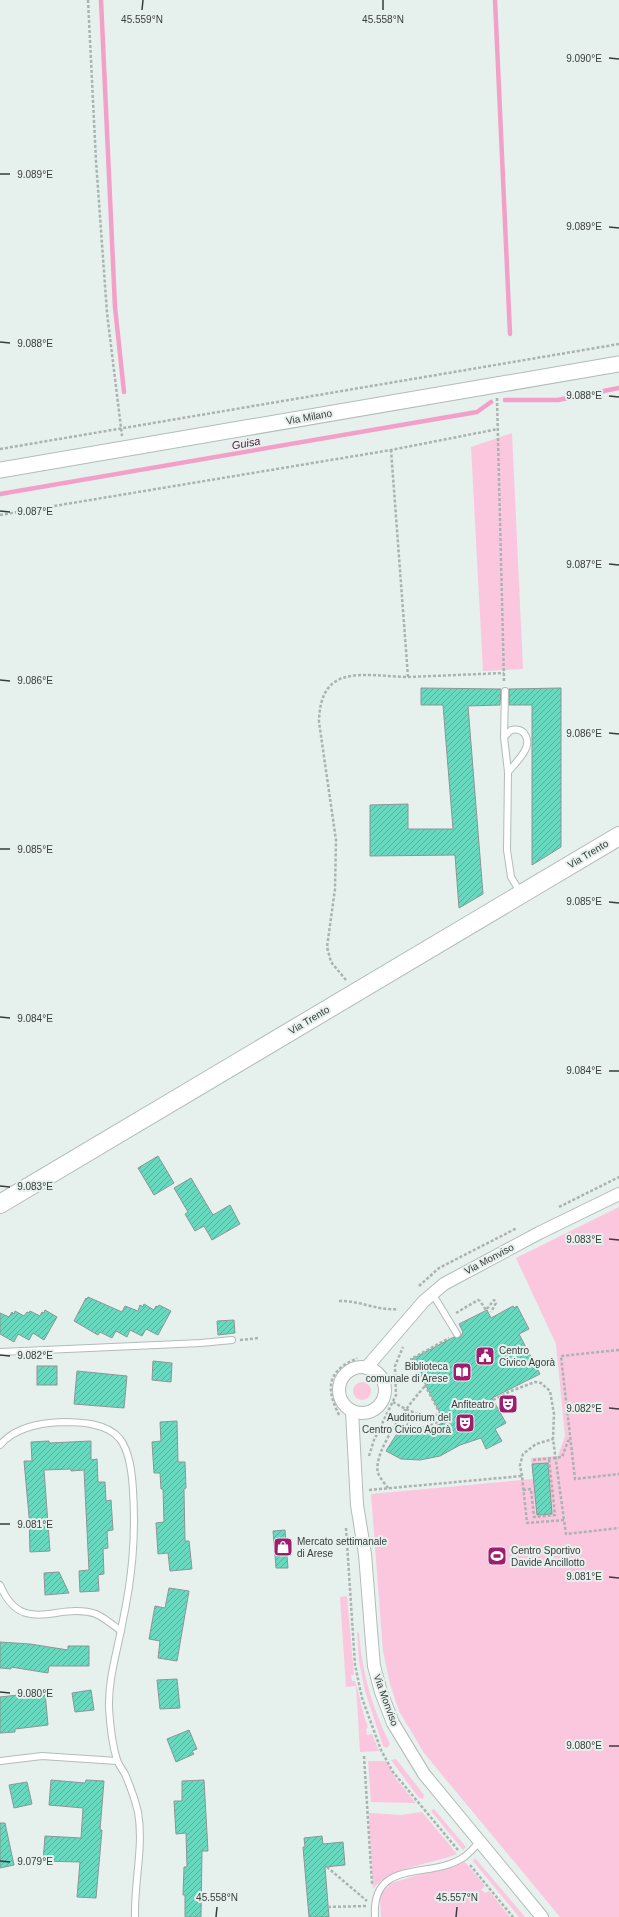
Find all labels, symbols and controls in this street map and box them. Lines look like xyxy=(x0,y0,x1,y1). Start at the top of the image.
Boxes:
text: 45.559°N xyxy=(121,14,163,25)
text: 45.558°N xyxy=(362,14,404,25)
text: 9.090°E xyxy=(566,53,602,64)
text: 9.089°E xyxy=(17,169,53,180)
text: 9.089°E xyxy=(566,221,602,232)
text: 9.088°E xyxy=(17,338,53,349)
text: 9.088°E xyxy=(566,390,602,401)
street label: Via Milano xyxy=(285,407,333,426)
water label: Guisa xyxy=(231,435,261,451)
text: 9.087°E xyxy=(17,506,53,517)
text: 9.087°E xyxy=(566,559,602,570)
text: 9.086°E xyxy=(17,675,53,686)
text: 9.086°E xyxy=(566,728,602,739)
street label: Via Trento xyxy=(566,837,611,870)
text: 9.085°E xyxy=(17,844,53,855)
text: 9.085°E xyxy=(566,896,602,907)
street label: Via Trento xyxy=(287,1003,332,1036)
text: 9.084°E xyxy=(17,1013,53,1024)
text: 9.084°E xyxy=(566,1065,602,1076)
text: 9.083°E xyxy=(17,1181,53,1192)
text: 9.083°E xyxy=(566,1234,602,1245)
street label: Via Monviso xyxy=(462,1241,516,1277)
public building icon: Centro Civico Agorà xyxy=(474,1345,496,1367)
place label: Centro Civico Agorà xyxy=(499,1345,556,1368)
text: 9.082°E xyxy=(17,1350,53,1361)
place label: Biblioteca comunale di Arese xyxy=(366,1361,448,1384)
library icon: Biblioteca comunale di Arese xyxy=(451,1361,473,1383)
theatre icon: Anfiteatro xyxy=(497,1393,519,1415)
place label: Anfiteatro xyxy=(451,1399,494,1410)
text: 9.082°E xyxy=(566,1403,602,1414)
place label: Auditorium del Centro Civico Agorà xyxy=(362,1412,451,1435)
theatre icon: Auditorium del Centro Civico Agorà xyxy=(454,1412,476,1434)
text: 9.081°E xyxy=(17,1519,53,1530)
shop icon: Mercato settimanale di Arese xyxy=(272,1536,294,1558)
place label: Mercato settimanale di Arese xyxy=(297,1536,387,1559)
sports icon: Centro Sportivo Davide Ancillotto xyxy=(486,1545,508,1567)
place label: Centro Sportivo Davide Ancillotto xyxy=(511,1545,585,1568)
text: 9.081°E xyxy=(566,1571,602,1582)
street label: Via Monviso xyxy=(372,1673,401,1728)
text: 9.080°E xyxy=(17,1688,53,1699)
text: 9.080°E xyxy=(566,1740,602,1751)
text: 9.079°E xyxy=(17,1856,53,1867)
text: 45.558°N xyxy=(196,1892,238,1903)
text: 45.557°N xyxy=(436,1892,478,1903)

